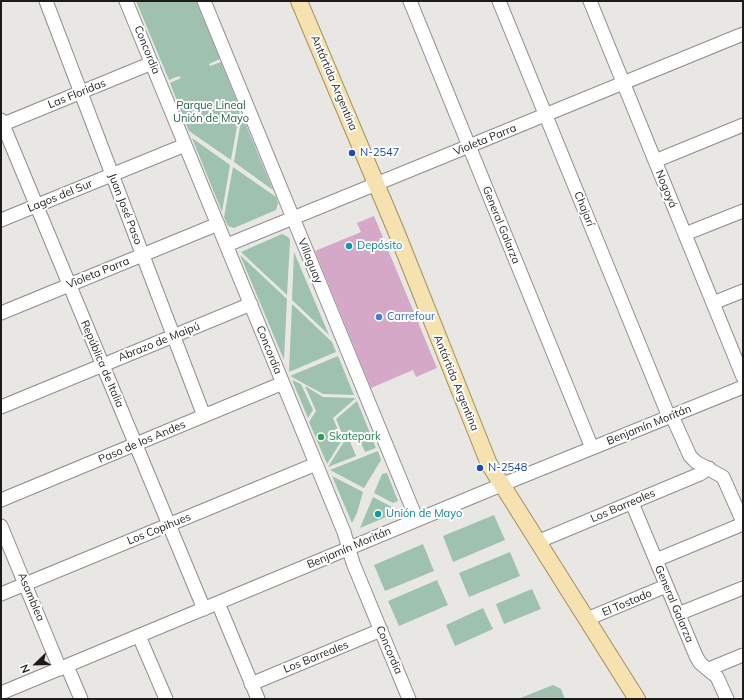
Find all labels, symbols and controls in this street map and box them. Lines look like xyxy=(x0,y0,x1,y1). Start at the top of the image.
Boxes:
street label: Concordia xyxy=(131,24,163,76)
street label: Antártida Argentina xyxy=(308,33,360,133)
street label: Las Floridas xyxy=(46,76,108,112)
park label: Parque Lineal Unión de Mayo xyxy=(173,99,249,125)
street label: Violeta Parra xyxy=(452,121,518,159)
place label: N-2547 xyxy=(360,146,399,160)
marker: N-2547 xyxy=(347,148,357,158)
street label: Nogoyá xyxy=(652,168,680,210)
street label: Juan José Paso xyxy=(105,171,145,247)
street label: Lagos del Sur xyxy=(25,177,95,215)
street label: General Galarza xyxy=(479,184,523,266)
street label: Chajarí xyxy=(571,190,597,228)
street label: Villaguay xyxy=(295,237,325,285)
place label: Depósito xyxy=(357,239,402,253)
marker: Depósito xyxy=(344,241,354,251)
street label: Violeta Parra xyxy=(65,254,131,292)
place label: Carrefour xyxy=(387,310,435,324)
marker: Carrefour xyxy=(374,312,384,322)
street label: República de Italia xyxy=(78,318,126,410)
street label: Abrazo de Maipú xyxy=(116,320,202,364)
street label: Concordia xyxy=(253,324,285,376)
street label: Antártida Argentina xyxy=(431,333,481,433)
street label: Benjamín Moritán xyxy=(605,402,693,448)
street label: Paso de los Andes xyxy=(96,418,188,466)
place label: Skatepark xyxy=(329,430,381,444)
marker: Skatepark xyxy=(316,432,326,442)
place label: N-2548 xyxy=(488,461,527,475)
marker: N-2548 xyxy=(475,463,485,473)
street label: Los Barreales xyxy=(589,486,657,526)
place label: Unión de Mayo xyxy=(386,507,462,521)
marker: Unión de Mayo xyxy=(373,509,383,519)
street label: Los Copihues xyxy=(125,510,193,548)
street label: Benjamín Moritán xyxy=(305,524,393,572)
street label: General Galarza xyxy=(652,563,696,645)
street label: Asamblea xyxy=(15,571,47,623)
street label: El Tostado xyxy=(600,587,654,619)
street label: Concordia xyxy=(373,624,405,676)
street label: Los Barreales xyxy=(281,638,351,676)
north arrow xyxy=(16,644,56,684)
text: N xyxy=(17,662,33,675)

